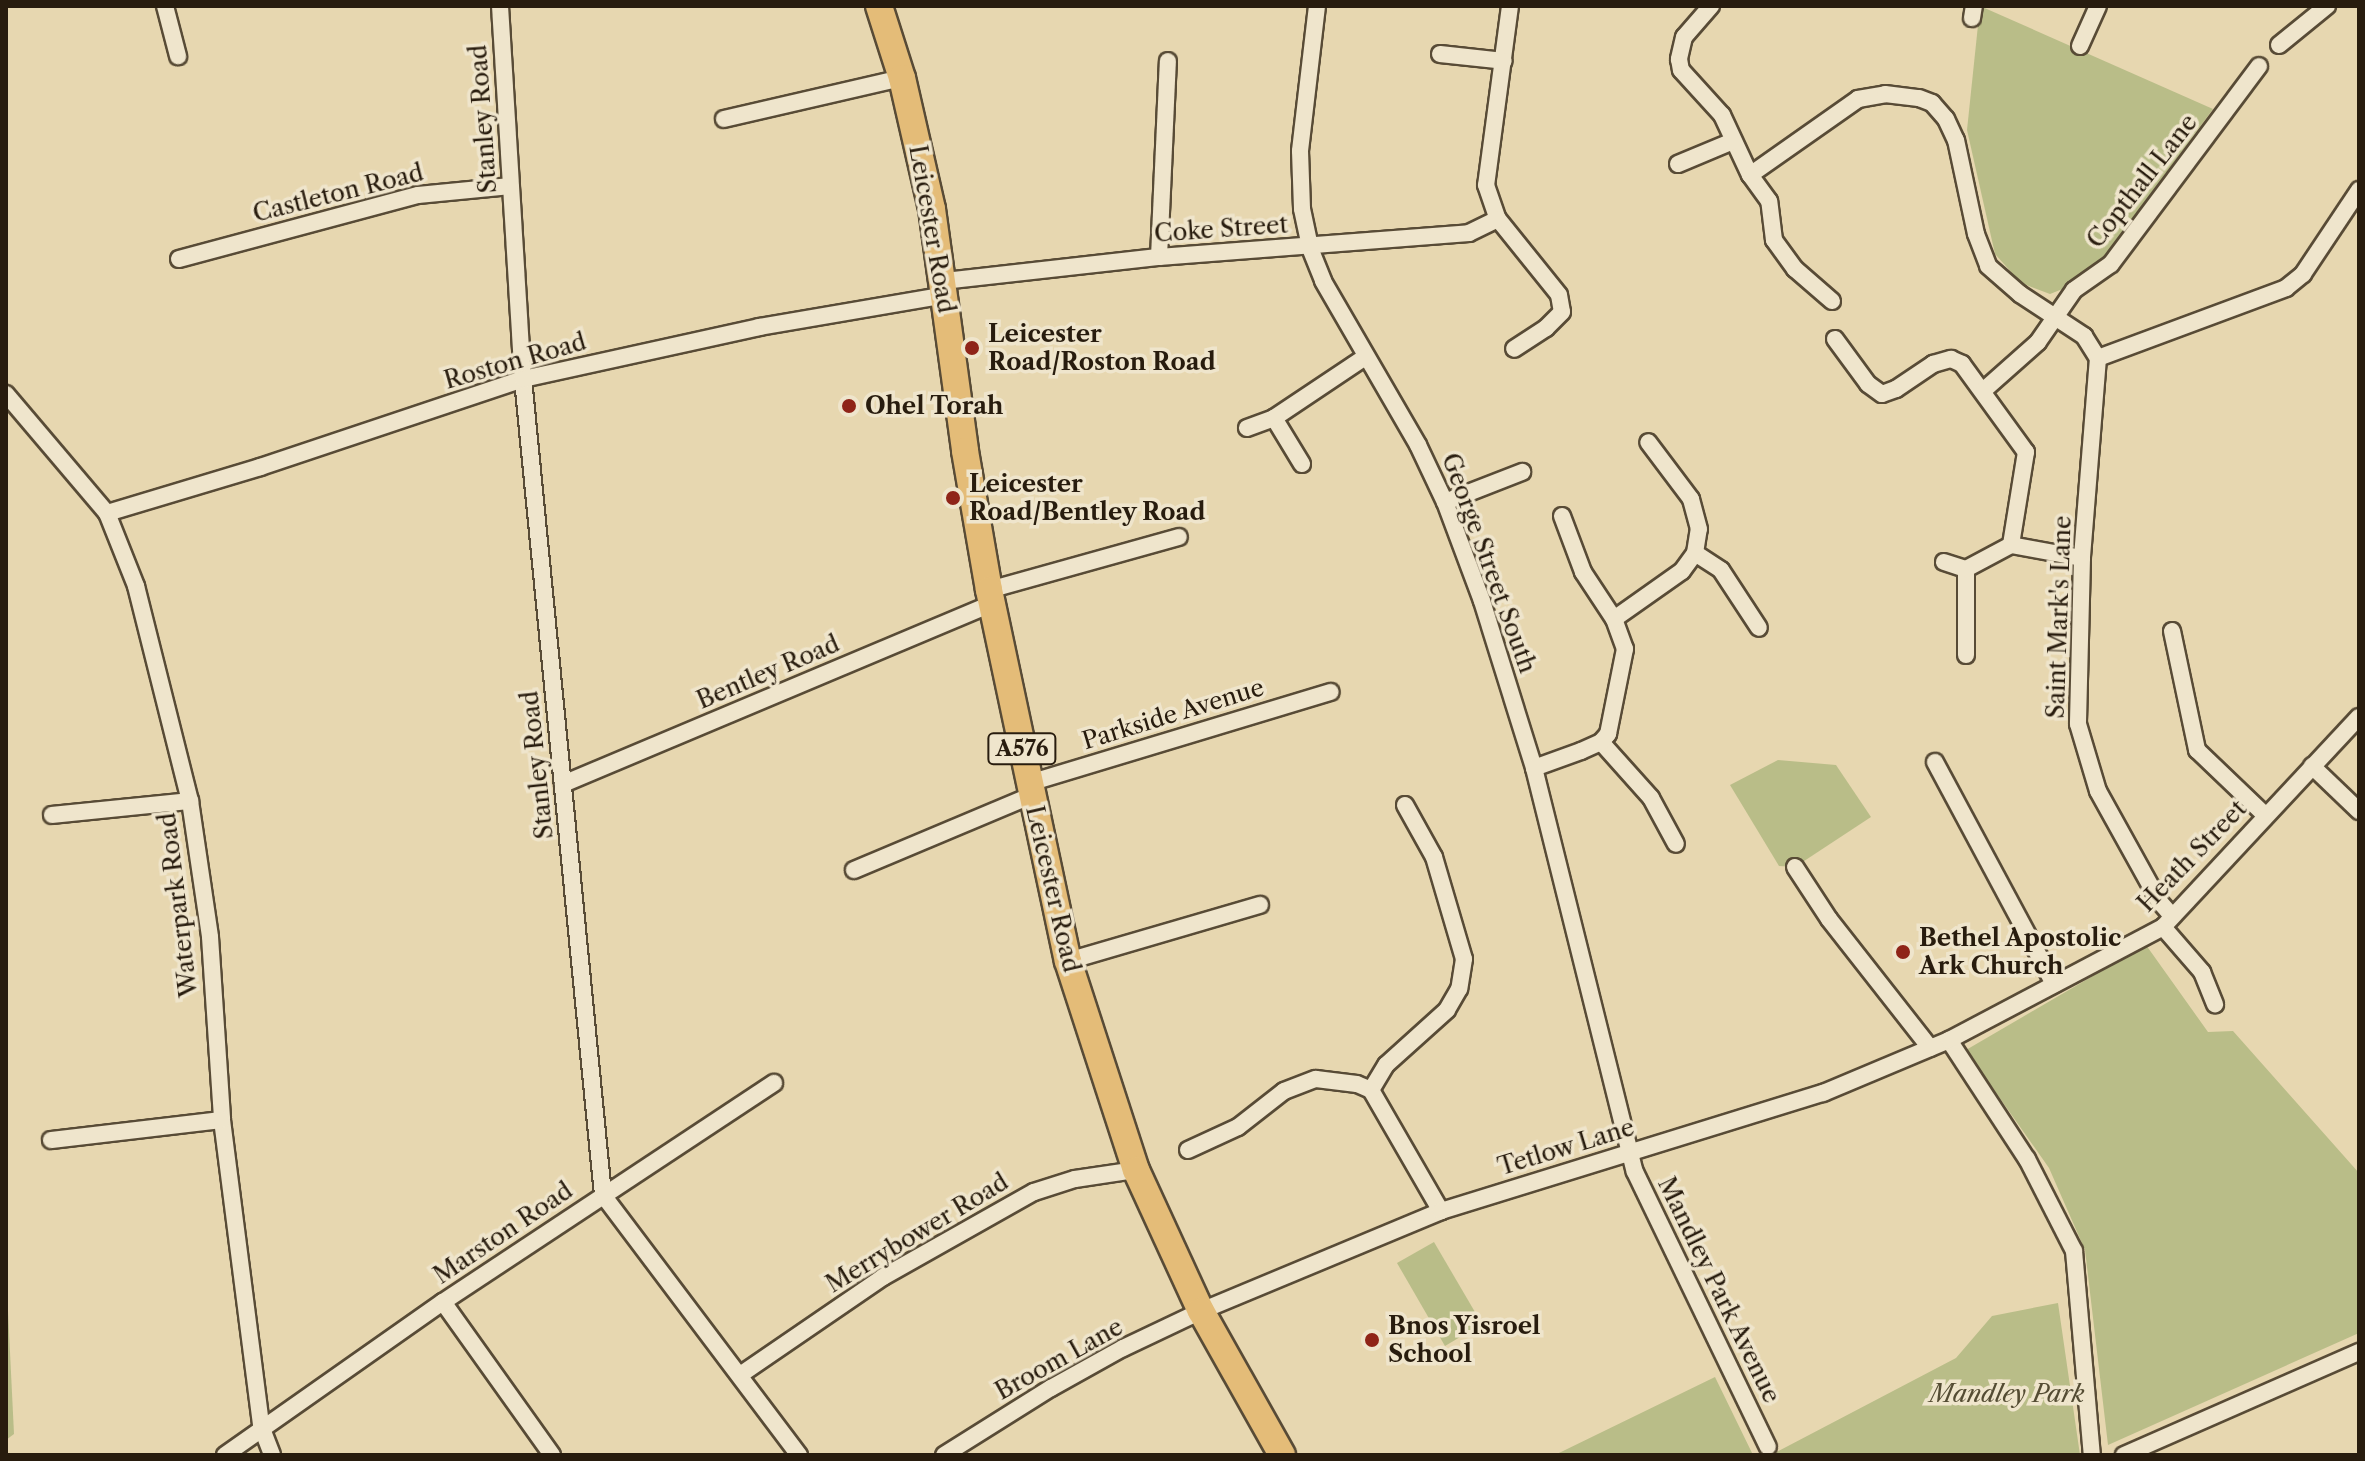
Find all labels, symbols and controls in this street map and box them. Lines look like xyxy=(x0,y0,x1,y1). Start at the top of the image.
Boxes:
street label: Stanley Road xyxy=(463,43,503,195)
street label: Copthall Lane xyxy=(2081,108,2203,254)
street label: Leicester Road xyxy=(903,142,961,316)
street label: Castleton Road xyxy=(250,158,426,228)
street label: Coke Street xyxy=(1153,210,1289,248)
place label: Leicester Road/Roston Road xyxy=(988,320,1216,376)
street label: Roston Road xyxy=(441,327,589,395)
marker: Leicester Road/Roston Road xyxy=(963,339,981,357)
place label: Ohel Torah xyxy=(865,392,1004,420)
marker: Ohel Torah xyxy=(840,397,858,415)
street label: George Street South xyxy=(1436,449,1542,677)
place label: Leicester Road/Bentley Road xyxy=(969,470,1206,526)
marker: Leicester Road/Bentley Road xyxy=(944,489,962,507)
street label: Saint Mark's Lane xyxy=(2041,515,2077,719)
street label: Bentley Road xyxy=(692,629,844,715)
street label: Parkside Avenue xyxy=(1078,673,1268,755)
street label: Stanley Road xyxy=(515,689,559,841)
road number: A576 xyxy=(986,731,1058,767)
street label: Heath Street xyxy=(2132,794,2252,918)
street label: Leicester Road xyxy=(1020,803,1086,975)
street label: Waterpark Road xyxy=(152,811,204,999)
place label: Bethel Apostolic Ark Church xyxy=(1919,924,2122,980)
marker: Bethel Apostolic Ark Church xyxy=(1894,943,1912,961)
street label: Tetlow Lane xyxy=(1494,1112,1638,1182)
street label: Merrybower Road xyxy=(821,1167,1013,1299)
street label: Mandley Park Avenue xyxy=(1651,1171,1787,1409)
street label: Marston Road xyxy=(428,1176,578,1290)
street label: Broom Lane xyxy=(990,1312,1128,1406)
place label: Bnos Yisroel School xyxy=(1388,1312,1541,1368)
marker: Bnos Yisroel School xyxy=(1363,1331,1381,1349)
park label: Mandley Park xyxy=(1930,1380,2084,1408)

